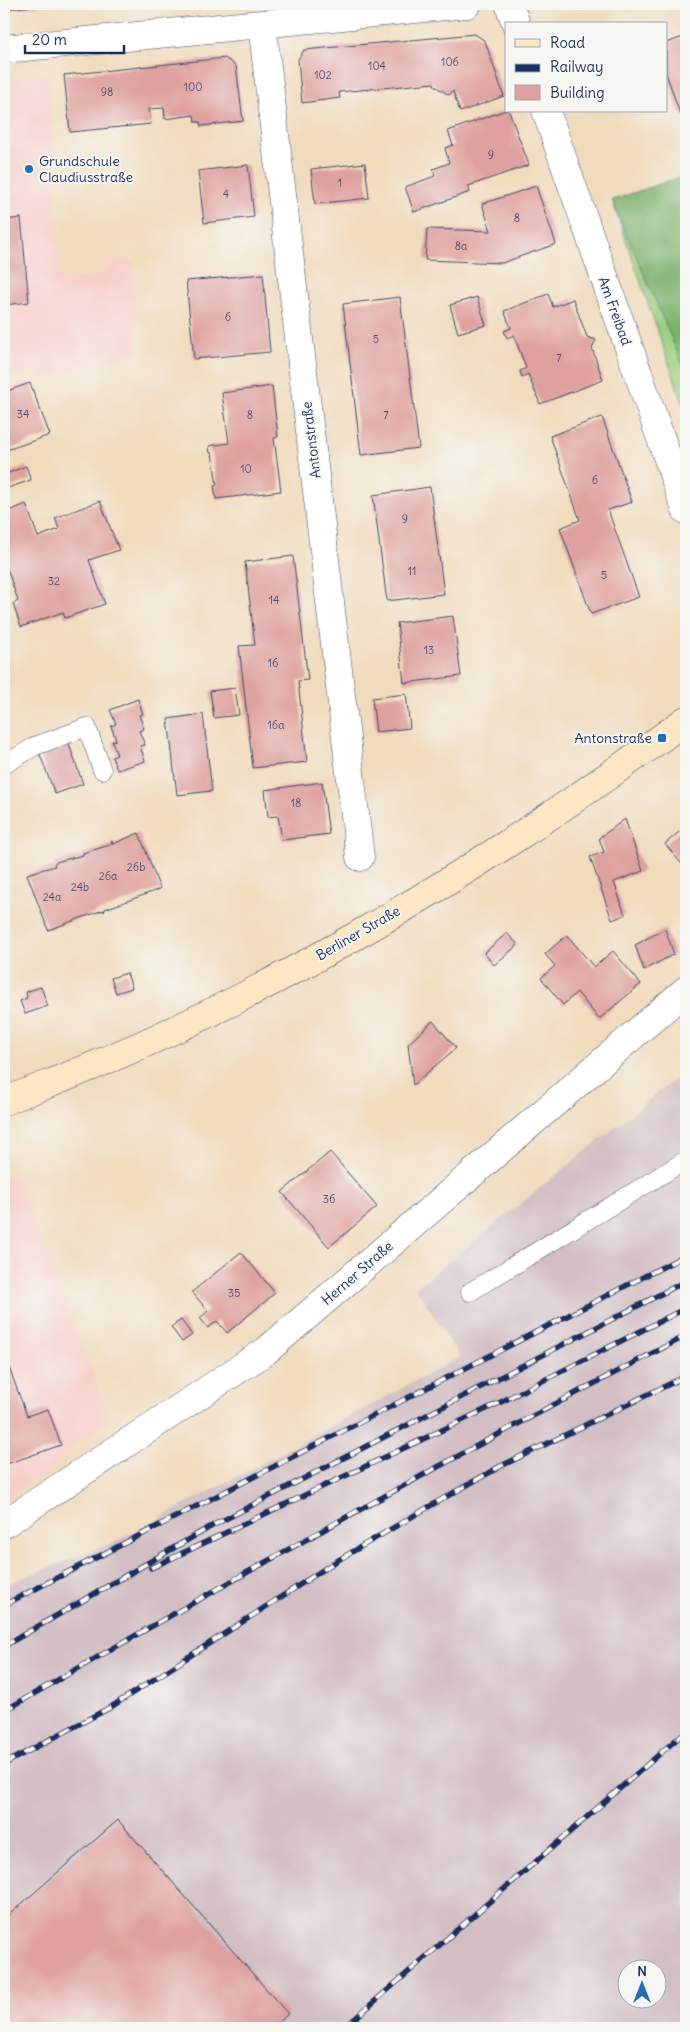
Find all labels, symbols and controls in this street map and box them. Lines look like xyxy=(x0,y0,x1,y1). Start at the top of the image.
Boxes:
scale bar xyxy=(25,22,124,54)
legend xyxy=(505,22,668,112)
text: 20 m xyxy=(32,30,67,49)
text: Road xyxy=(550,33,585,52)
house number: 106 xyxy=(441,55,459,69)
text: Railway xyxy=(550,57,604,76)
house number: 104 xyxy=(368,59,386,73)
house number: 102 xyxy=(314,68,332,82)
house number: 100 xyxy=(184,80,202,94)
text: Building xyxy=(550,83,605,102)
house number: 98 xyxy=(101,85,113,99)
house number: 9 xyxy=(488,148,494,162)
place label: Grundschule Claudiusstraße xyxy=(39,152,133,186)
marker: Grundschule Claudiusstraße xyxy=(23,163,35,175)
house number: 1 xyxy=(338,176,342,190)
house number: 4 xyxy=(223,187,229,201)
house number: 8 xyxy=(514,211,520,225)
house number: 8a xyxy=(455,239,467,253)
street label: Am Freibad xyxy=(594,274,636,348)
house number: 6 xyxy=(225,310,231,324)
house number: 5 xyxy=(373,332,379,346)
house number: 7 xyxy=(556,351,562,365)
street label: Antonstraße xyxy=(297,400,325,480)
house number: 34 xyxy=(17,407,29,421)
house number: 8 xyxy=(247,408,253,422)
house number: 7 xyxy=(383,408,389,422)
house number: 10 xyxy=(240,462,252,476)
house number: 6 xyxy=(592,473,598,487)
house number: 9 xyxy=(402,512,408,526)
house number: 11 xyxy=(408,564,416,578)
house number: 5 xyxy=(601,568,607,582)
house number: 32 xyxy=(48,574,60,588)
house number: 14 xyxy=(269,593,279,607)
house number: 13 xyxy=(424,643,434,657)
house number: 16 xyxy=(268,656,278,670)
house number: 16a xyxy=(268,718,285,732)
place label: Antonstraße xyxy=(575,729,652,747)
marker: Antonstraße xyxy=(656,732,668,744)
house number: 18 xyxy=(291,796,301,810)
house number: 26b xyxy=(127,860,145,874)
house number: 26a xyxy=(99,869,117,883)
house number: 24b xyxy=(71,880,89,894)
house number: 24a xyxy=(43,890,61,904)
street label: Berliner Straße xyxy=(313,902,403,964)
house number: 36 xyxy=(323,1192,335,1206)
street label: Herner Straße xyxy=(318,1237,396,1309)
house number: 35 xyxy=(228,1286,240,1300)
north arrow xyxy=(618,1960,668,2010)
text: N xyxy=(637,1962,647,1980)

